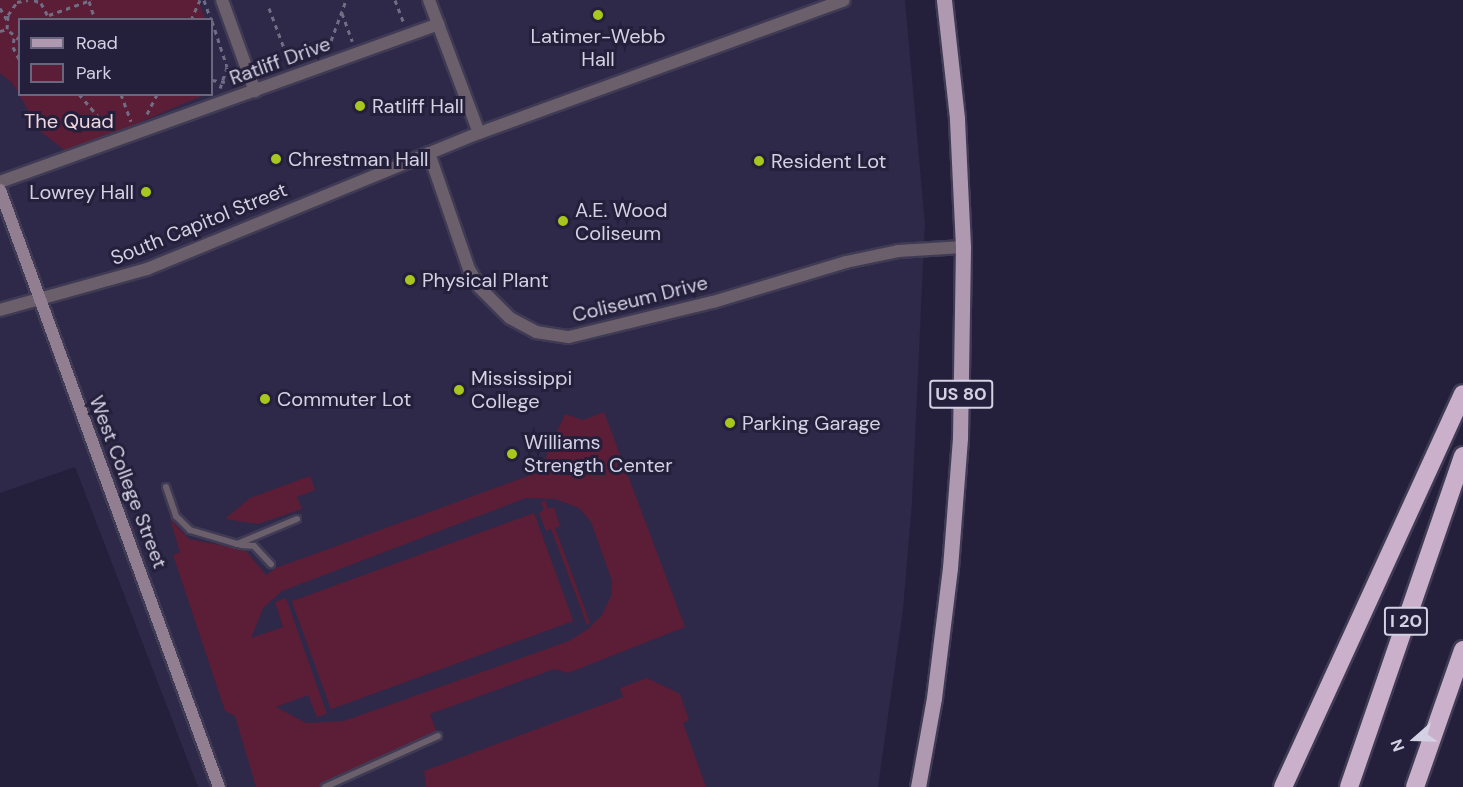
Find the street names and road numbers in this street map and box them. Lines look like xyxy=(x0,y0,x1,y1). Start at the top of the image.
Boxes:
street label: Ratliff Drive xyxy=(226,32,334,90)
street label: South Capitol Street xyxy=(107,178,291,270)
street label: Coliseum Drive xyxy=(570,271,710,327)
road number: US 80 xyxy=(928,379,994,409)
street label: West College Street xyxy=(84,392,172,572)
road number: I 20 xyxy=(1384,606,1428,636)

